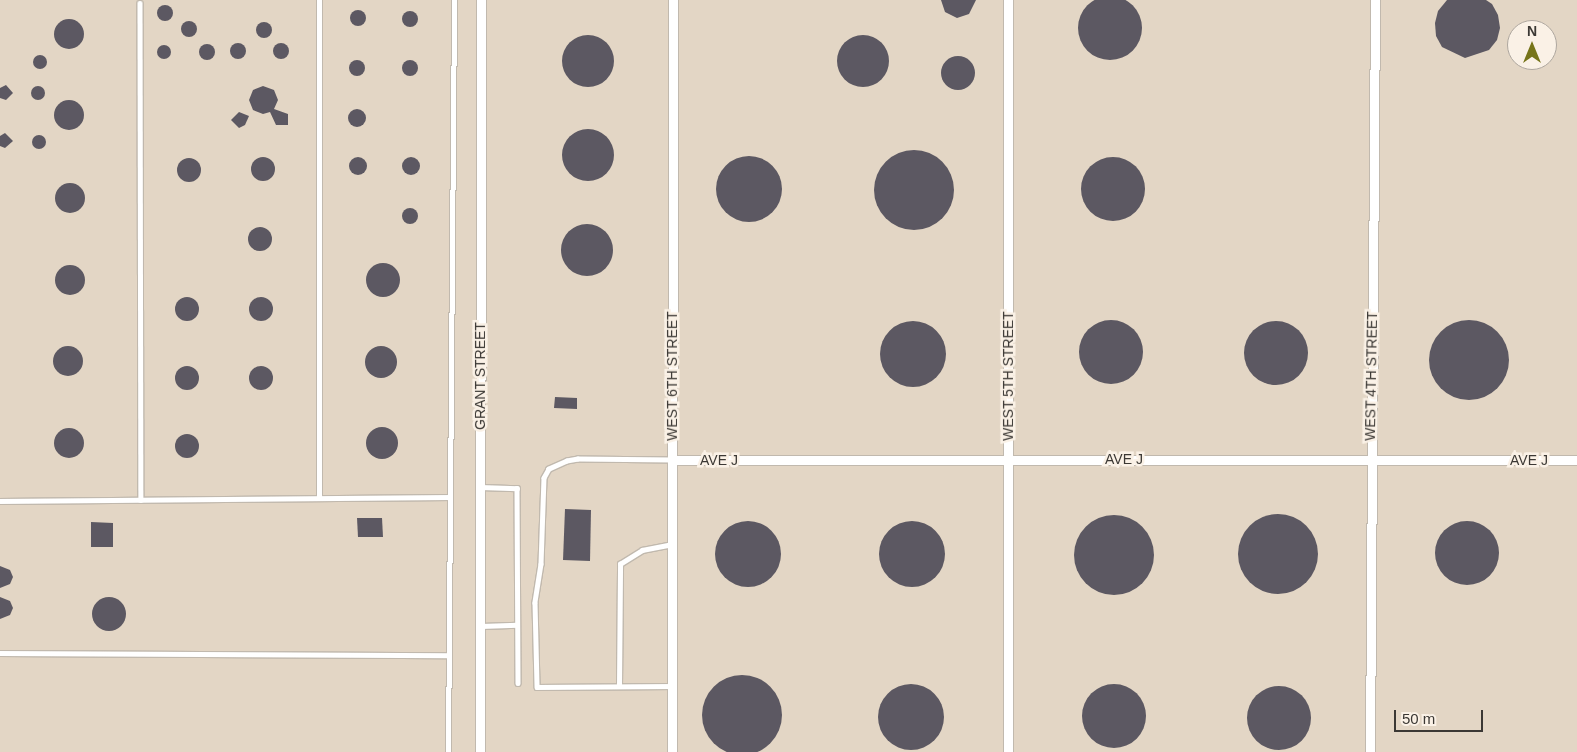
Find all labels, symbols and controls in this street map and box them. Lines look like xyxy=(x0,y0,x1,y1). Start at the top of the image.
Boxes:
north arrow xyxy=(1507,20,1557,70)
text: N xyxy=(1527,23,1537,39)
street label: WEST 6TH STREET xyxy=(664,311,680,441)
street label: WEST 5TH STREET xyxy=(1000,311,1016,441)
street label: WEST 4TH STREET xyxy=(1361,311,1381,441)
street label: GRANT STREET xyxy=(472,322,488,430)
street label: AVE J xyxy=(1105,451,1143,467)
street label: AVE J xyxy=(700,452,738,468)
street label: AVE J xyxy=(1510,452,1548,468)
scale bar xyxy=(1397,700,1486,732)
text: 50 m xyxy=(1402,710,1435,727)

